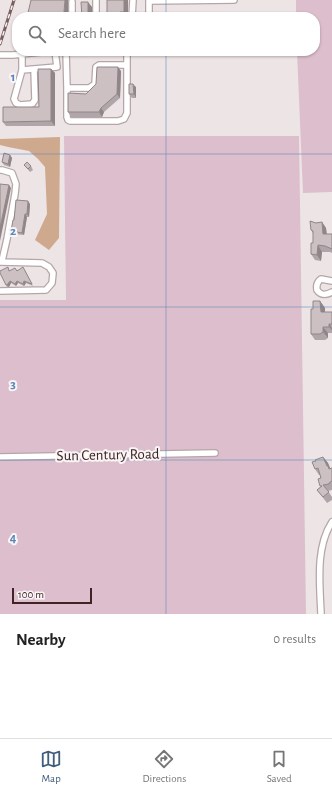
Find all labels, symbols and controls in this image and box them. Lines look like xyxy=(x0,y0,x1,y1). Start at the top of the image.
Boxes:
search box xyxy=(12,12,320,56)
icon: search xyxy=(26,23,48,45)
text: Search here xyxy=(58,26,126,41)
text: 1 xyxy=(11,71,15,84)
text: 2 xyxy=(10,225,16,238)
text: 3 xyxy=(10,378,16,391)
street label: Sun Century Road xyxy=(56,447,160,463)
text: 4 xyxy=(10,532,17,545)
scale bar xyxy=(12,586,92,605)
text: 100 m xyxy=(18,589,44,600)
text: Nearby xyxy=(16,631,66,648)
text: 0 results xyxy=(273,633,316,646)
tab: Map xyxy=(40,748,62,785)
tab: Directions xyxy=(142,748,186,785)
tab: Saved xyxy=(267,748,292,785)

